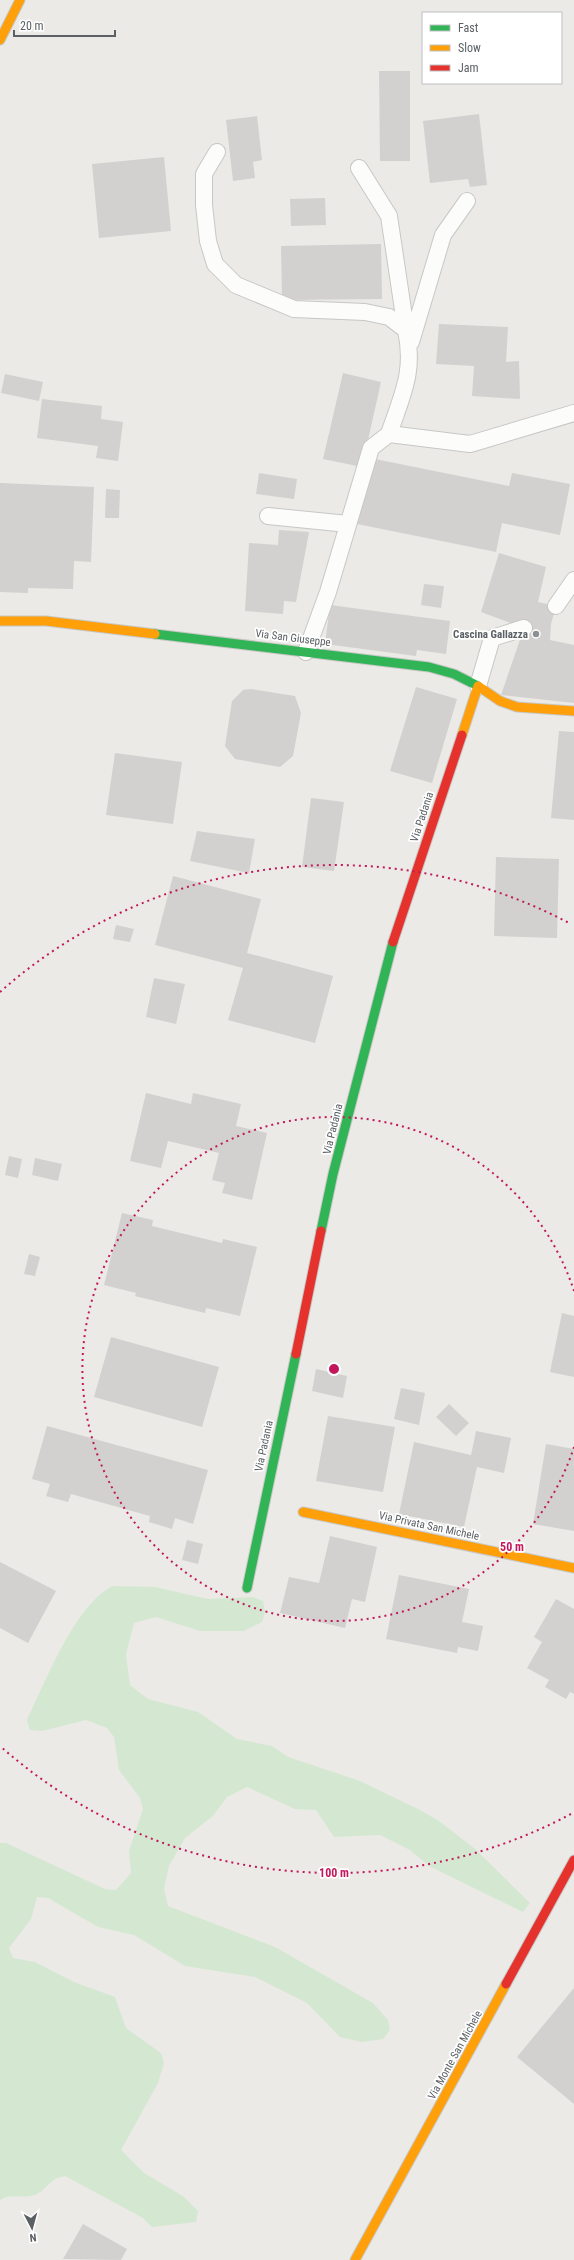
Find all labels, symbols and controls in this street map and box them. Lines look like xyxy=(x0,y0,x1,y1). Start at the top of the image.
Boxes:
scale bar xyxy=(14,12,115,38)
legend xyxy=(422,12,562,84)
text: 20 m xyxy=(20,19,44,33)
text: Fast xyxy=(458,21,479,35)
text: Slow xyxy=(458,41,481,55)
text: Jam xyxy=(458,61,479,75)
street label: Via San Giuseppe xyxy=(255,627,331,649)
place label: Cascina Gallazza xyxy=(453,628,528,641)
marker: Cascina Gallazza xyxy=(531,629,541,639)
street label: Via Padania xyxy=(408,790,436,844)
street label: Via Padania xyxy=(320,1102,346,1156)
centre of rings xyxy=(327,1362,341,1376)
street label: Via Padania xyxy=(252,1419,276,1473)
street label: Via Privata San Michele xyxy=(378,1509,480,1543)
text: 50 m xyxy=(500,1540,524,1554)
text: 100 m xyxy=(319,1866,349,1880)
street label: Via Monte San Michele xyxy=(425,2008,485,2102)
north arrow xyxy=(12,2208,52,2248)
text: N xyxy=(29,2231,37,2244)

